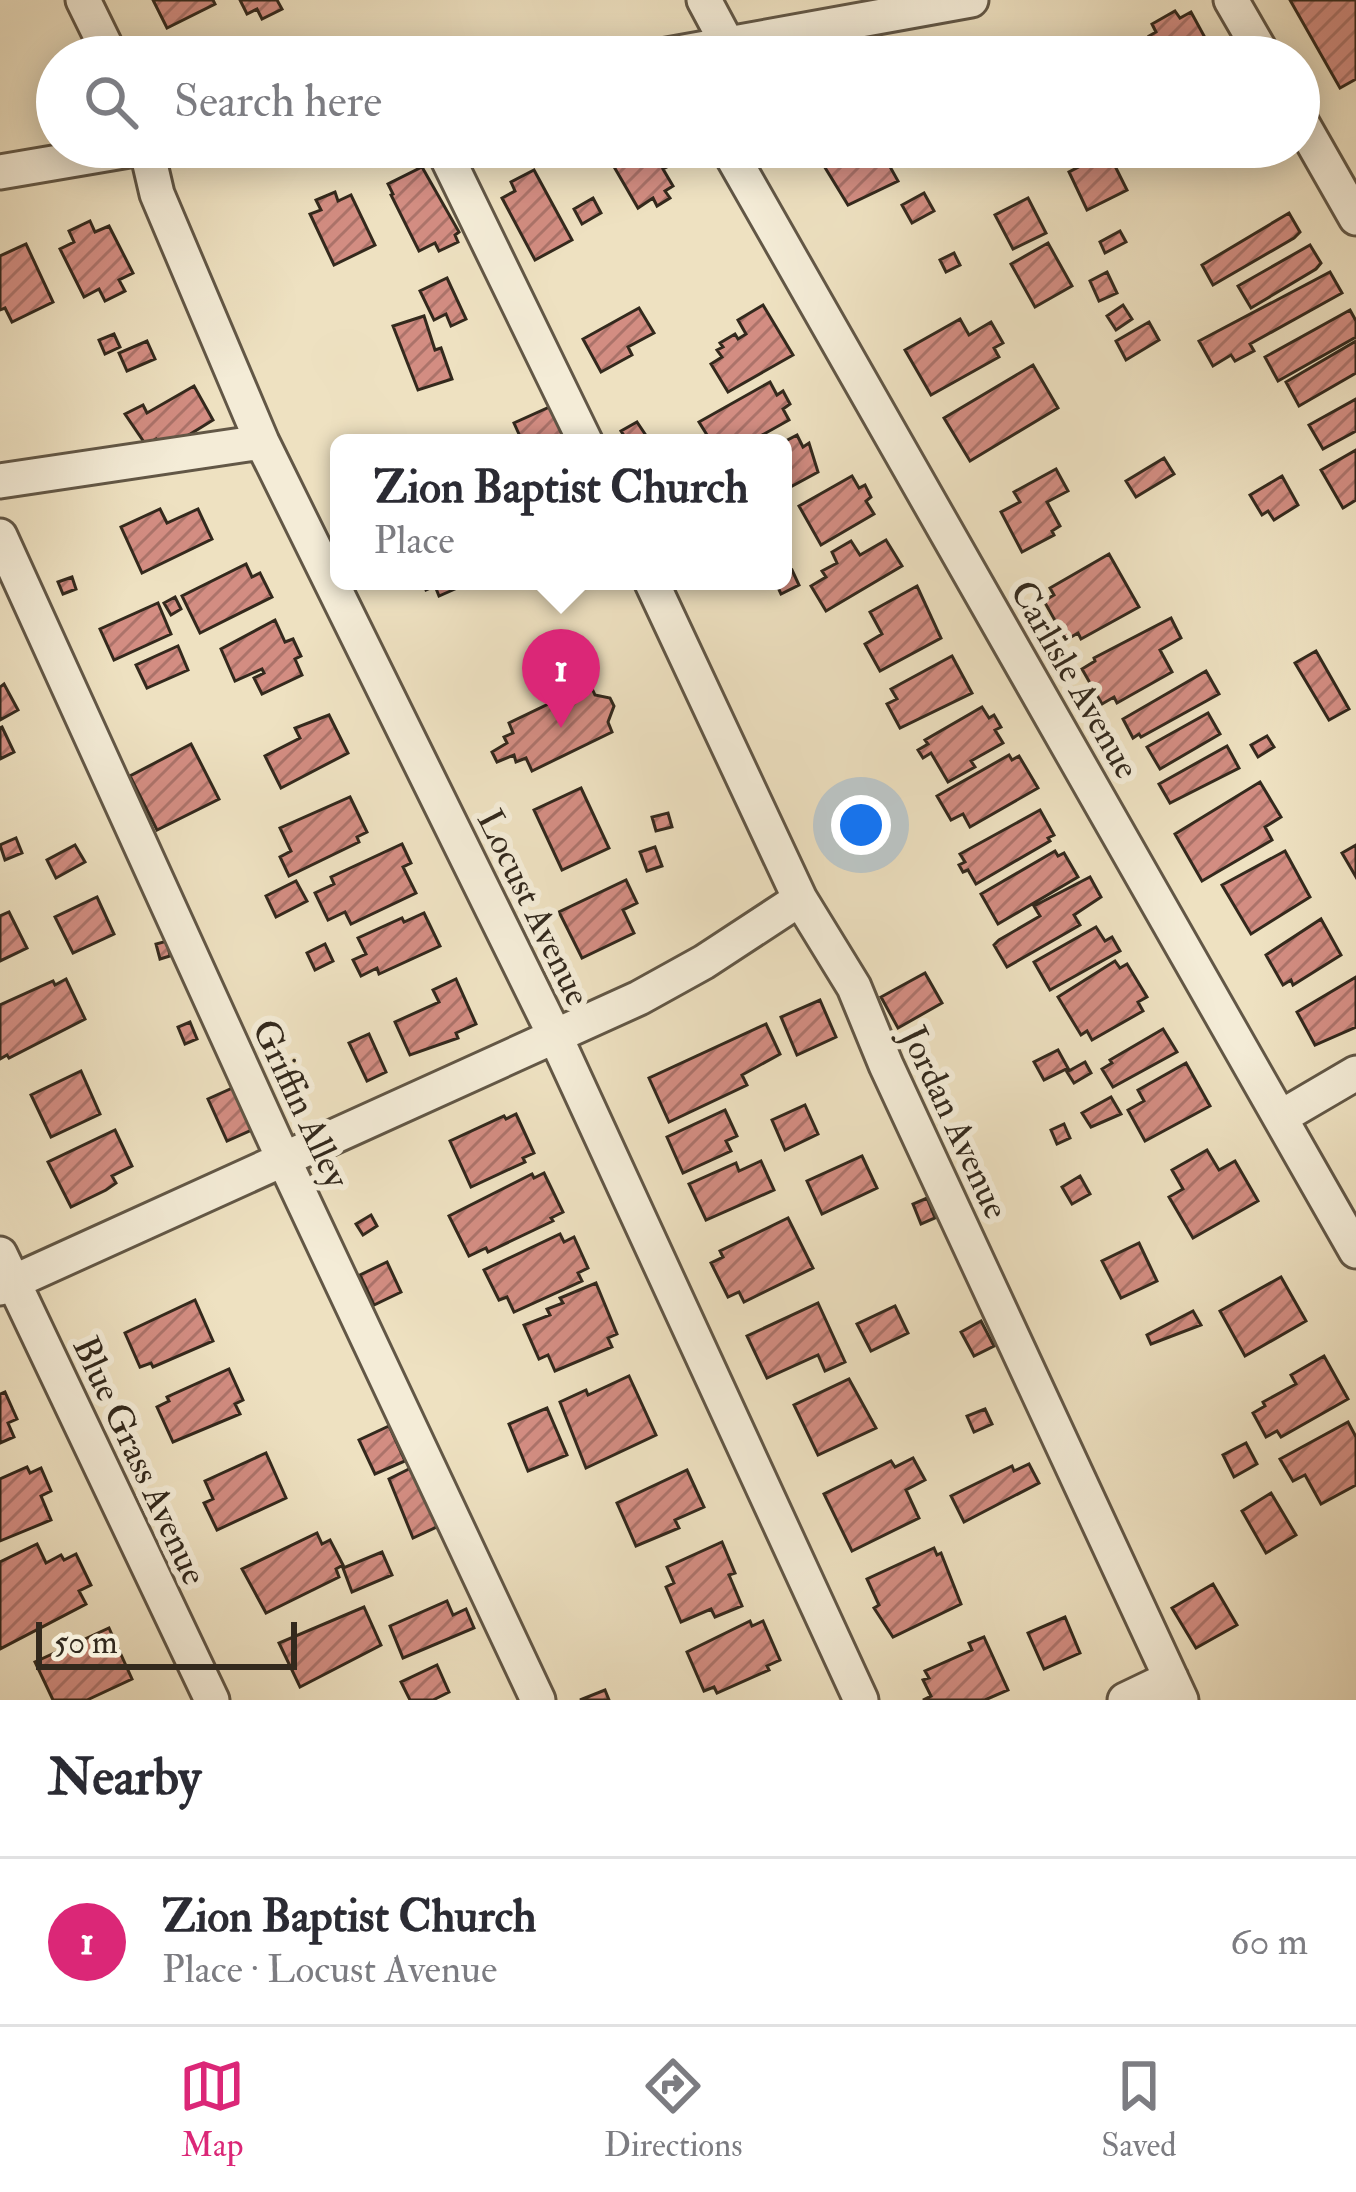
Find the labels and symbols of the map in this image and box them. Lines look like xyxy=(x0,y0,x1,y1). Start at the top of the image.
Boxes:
street label: Carlisle Avenue xyxy=(1000,573,1149,787)
pin: 1 xyxy=(522,629,600,728)
your location xyxy=(831,795,891,855)
street label: Locust Avenue xyxy=(467,802,600,1013)
street label: Griffin Alley xyxy=(242,1012,360,1196)
street label: Jordan Avenue xyxy=(890,1018,1019,1226)
street label: Blue Grass Avenue xyxy=(62,1329,217,1592)
scale bar xyxy=(36,1616,297,1669)

